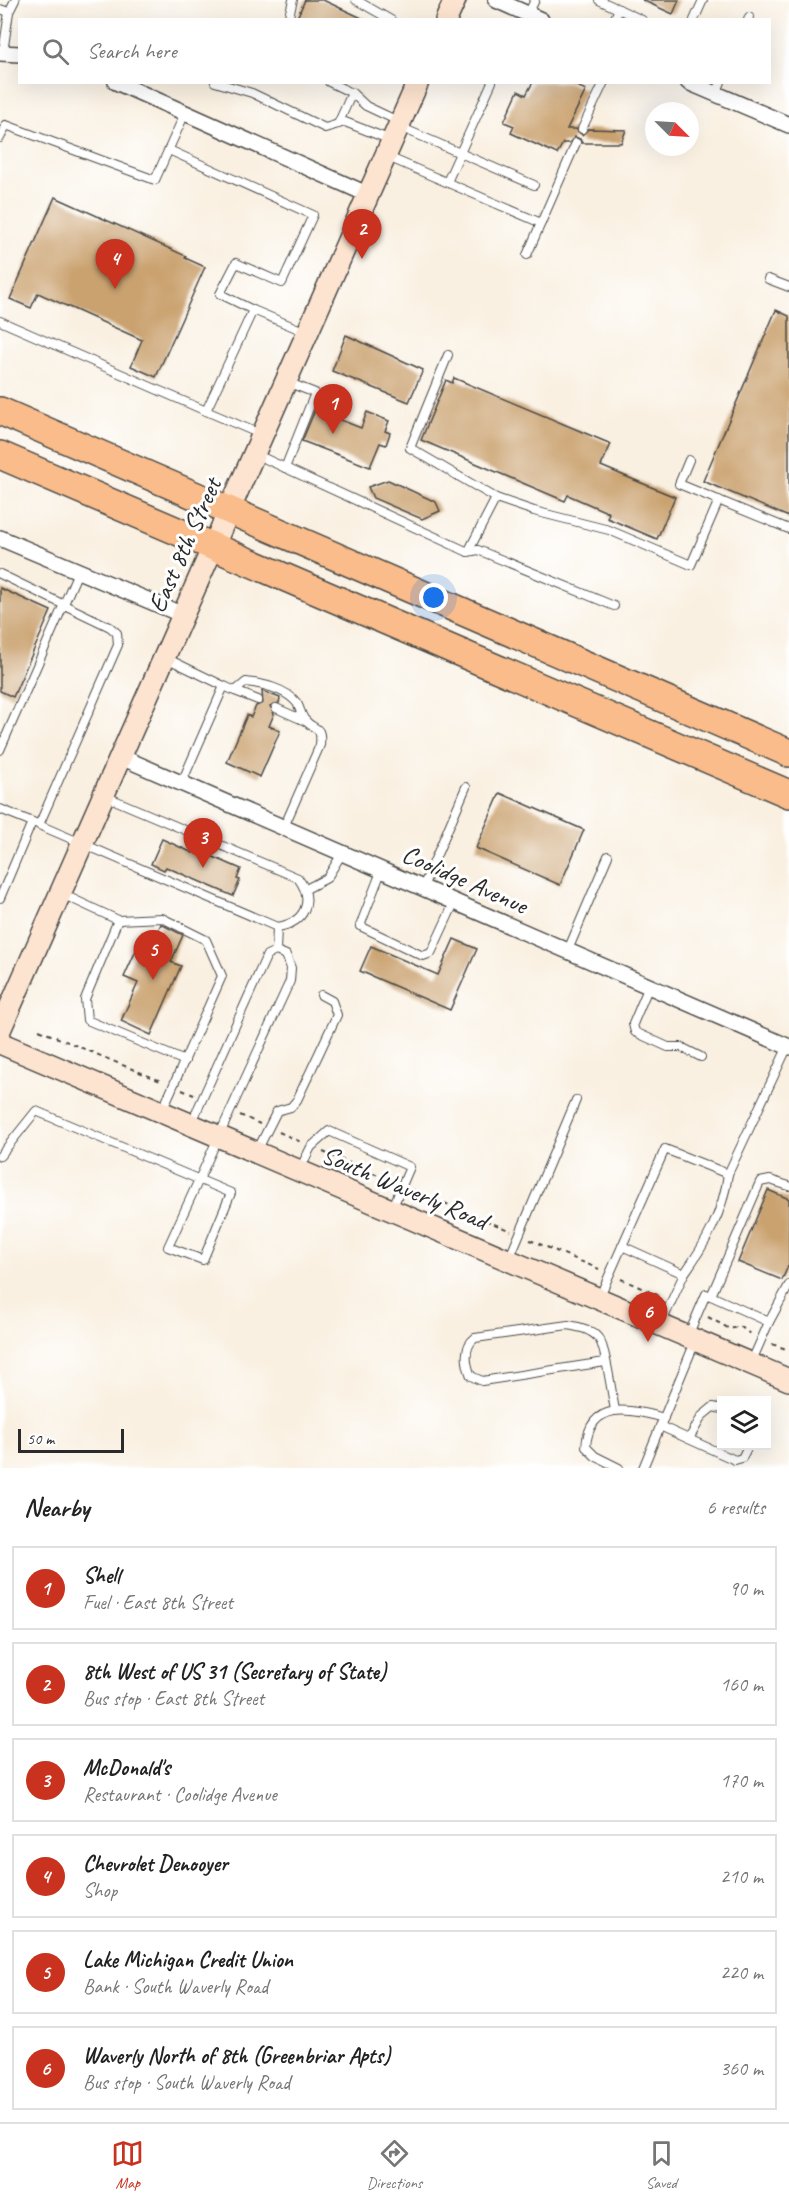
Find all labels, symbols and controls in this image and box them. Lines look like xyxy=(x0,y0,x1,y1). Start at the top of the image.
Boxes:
search box xyxy=(18,18,771,84)
icon: search xyxy=(39,35,72,68)
text: Search here xyxy=(87,37,177,65)
north arrow xyxy=(645,102,699,156)
pin: 2 xyxy=(342,210,382,259)
pin: 4 xyxy=(96,240,134,289)
pin: 1 xyxy=(314,384,352,434)
street label: East 8th Street xyxy=(140,471,230,617)
your location xyxy=(419,583,448,612)
pin: 3 xyxy=(184,818,222,868)
street label: Coolidge Avenue xyxy=(397,837,535,923)
pin: 5 xyxy=(134,930,172,980)
street label: South Waverly Road xyxy=(317,1138,496,1239)
pin: 6 xyxy=(628,1292,668,1342)
map controls xyxy=(717,1396,771,1450)
button: layers xyxy=(717,1396,771,1450)
scale bar xyxy=(18,1426,124,1454)
text: 50 m xyxy=(27,1429,54,1449)
text: Nearby xyxy=(24,1491,89,1524)
text: 6 results xyxy=(706,1495,765,1520)
text: Shell xyxy=(83,1562,120,1590)
text: 1 xyxy=(41,1576,50,1601)
text: 90 m xyxy=(729,1576,763,1601)
text: Fuel · East 8th Street xyxy=(83,1590,233,1615)
text: 8th West of US 31 (Secretary of State) xyxy=(83,1658,386,1686)
text: 2 xyxy=(41,1672,50,1697)
text: 160 m xyxy=(720,1672,763,1697)
text: Bus stop · East 8th Street xyxy=(83,1686,264,1711)
text: McDonald's xyxy=(83,1754,170,1782)
text: 3 xyxy=(41,1768,50,1793)
text: 170 m xyxy=(720,1768,763,1793)
text: Restaurant · Coolidge Avenue xyxy=(83,1782,277,1807)
text: Chevrolet Denooyer xyxy=(83,1850,228,1878)
text: 4 xyxy=(41,1864,50,1889)
text: 210 m xyxy=(720,1864,763,1889)
text: Shop xyxy=(83,1878,117,1903)
text: Lake Michigan Credit Union xyxy=(83,1946,293,1974)
text: 5 xyxy=(41,1960,50,1985)
text: 220 m xyxy=(720,1960,763,1985)
text: Bank · South Waverly Road xyxy=(83,1974,268,1999)
text: Waverly North of 8th (Greenbriar Apts) xyxy=(83,2042,390,2070)
text: 6 xyxy=(41,2056,50,2081)
text: 360 m xyxy=(720,2056,763,2081)
text: Bus stop · South Waverly Road xyxy=(83,2070,290,2095)
tab: Map xyxy=(111,2137,144,2193)
tab: Directions xyxy=(367,2137,422,2193)
tab: Saved xyxy=(645,2137,678,2193)

